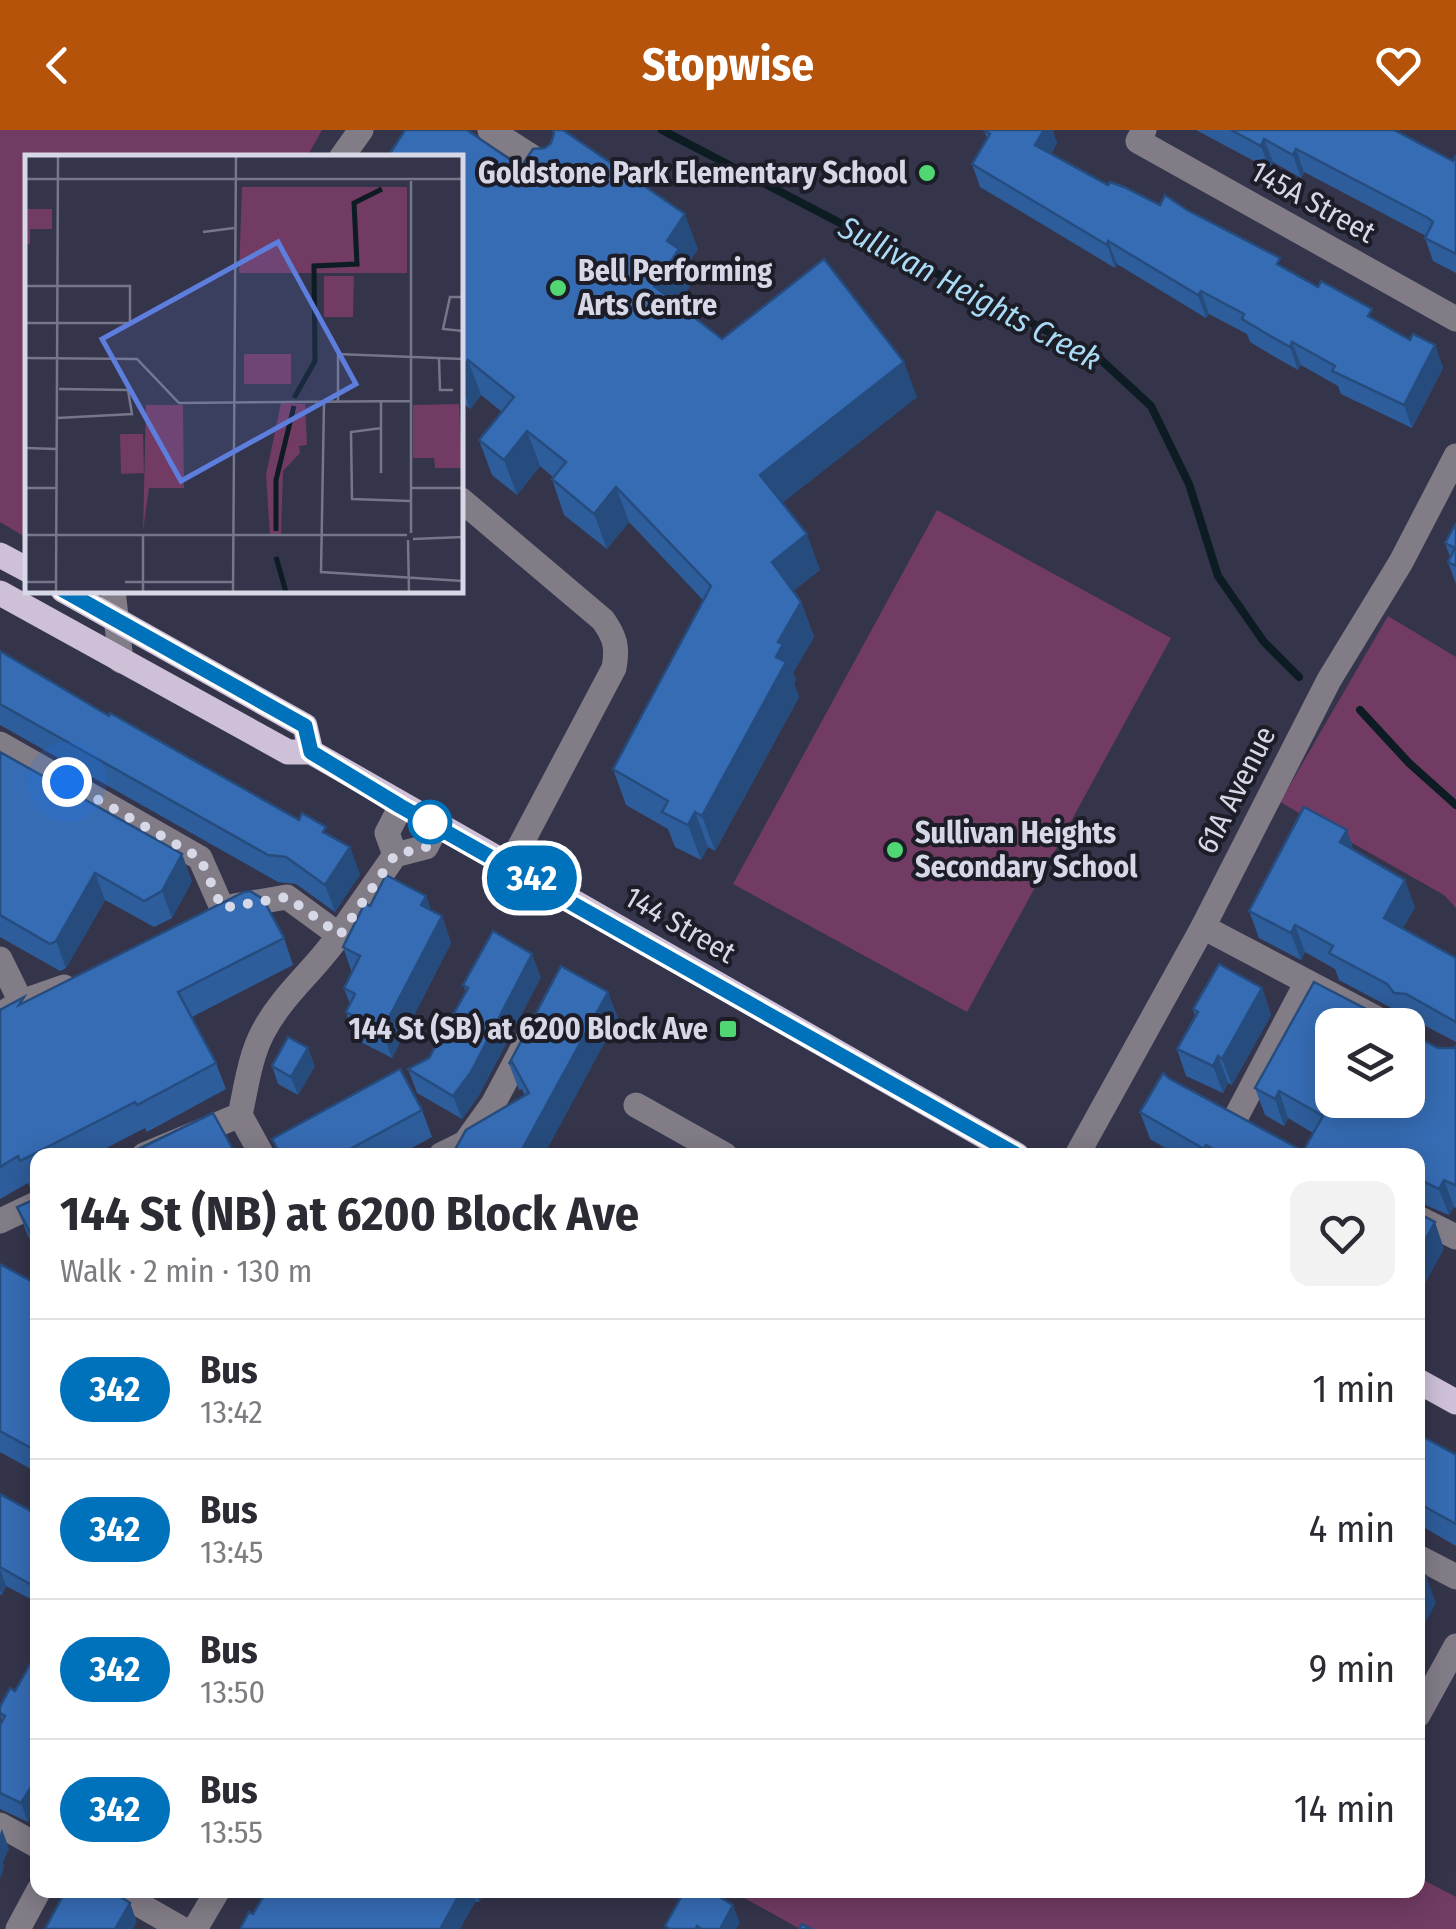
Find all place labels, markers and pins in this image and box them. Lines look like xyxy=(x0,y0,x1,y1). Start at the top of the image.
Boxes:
place label: Goldstone Park Elementary School xyxy=(478,155,908,191)
marker: Goldstone Park Elementary School xyxy=(916,162,938,184)
place label: Bell Performing Arts Centre xyxy=(577,253,772,323)
marker: Bell Performing Arts Centre xyxy=(547,277,569,299)
unlabelled marker xyxy=(409,801,451,843)
place label: Sullivan Heights Secondary School xyxy=(915,815,1138,885)
marker: Sullivan Heights Secondary School xyxy=(884,839,906,861)
place label: 144 St (SB) at 6200 Block Ave xyxy=(348,1011,708,1047)
marker: 144 St (SB) at 6200 Block Ave xyxy=(717,1018,739,1040)

